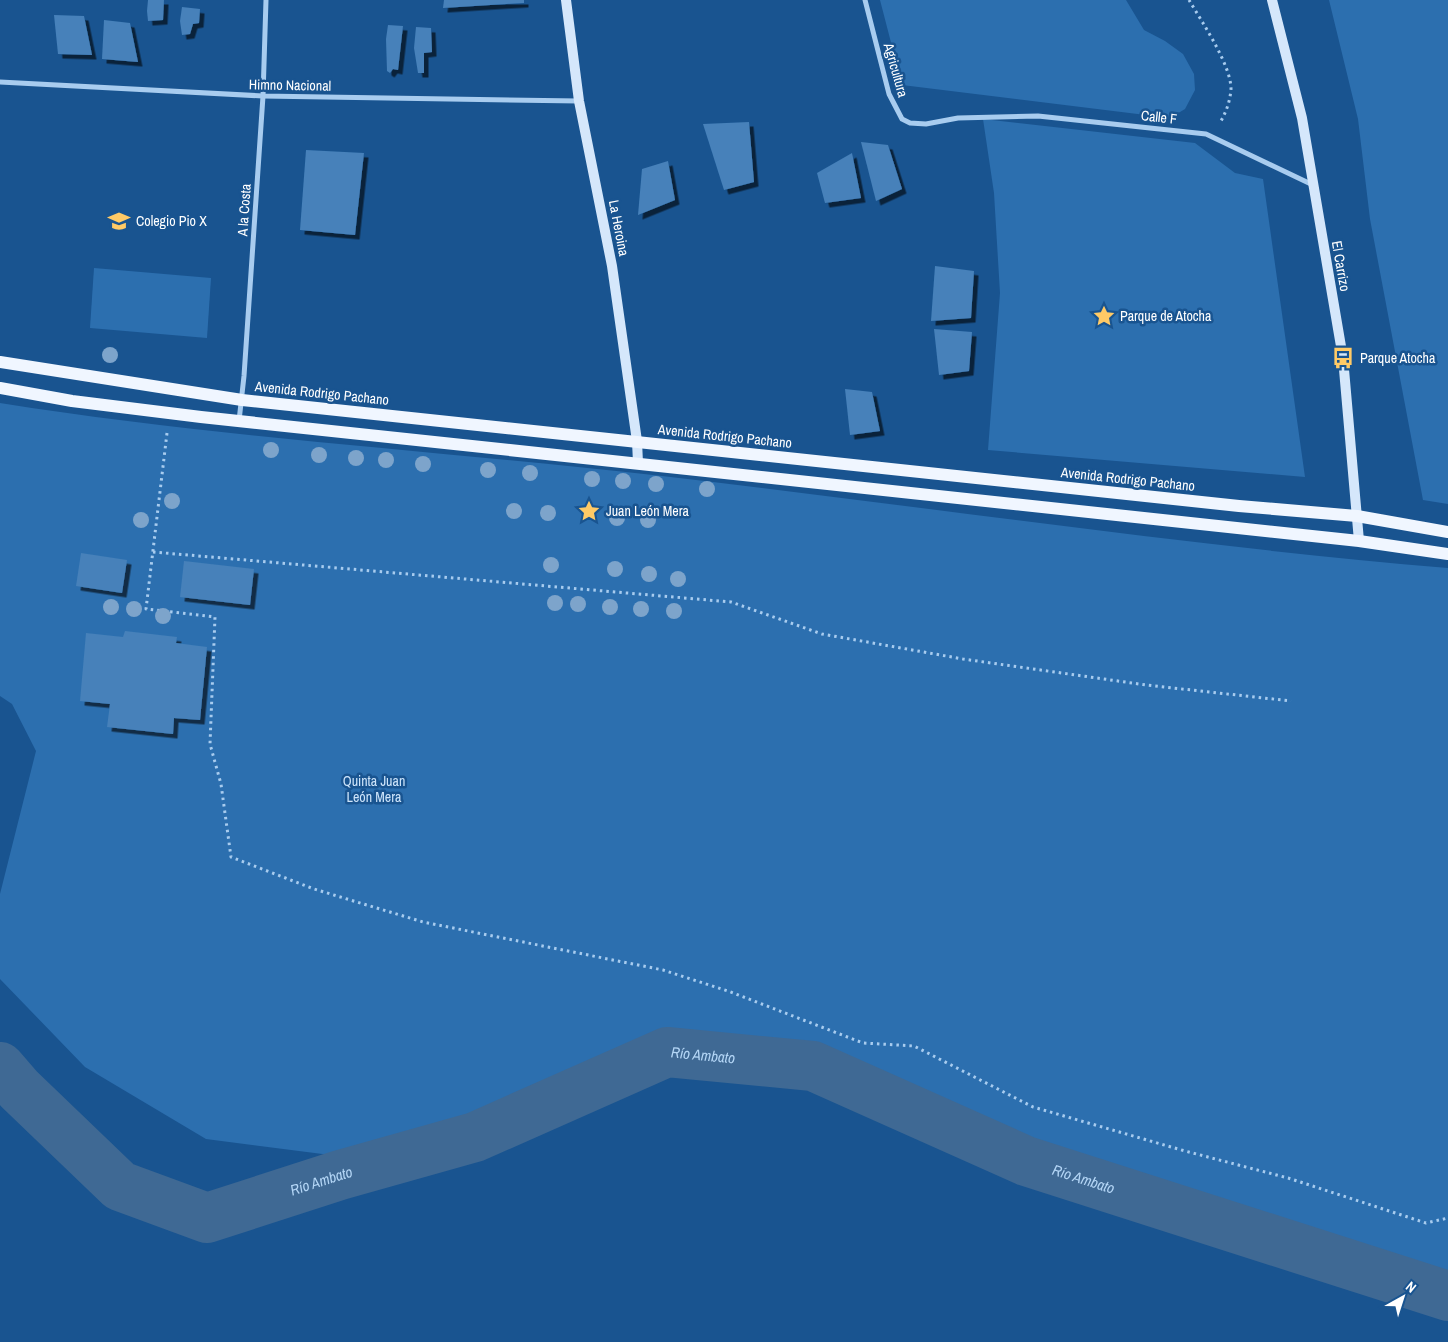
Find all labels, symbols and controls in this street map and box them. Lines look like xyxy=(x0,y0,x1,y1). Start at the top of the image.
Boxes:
street label: Agricultura xyxy=(879,40,912,100)
street label: Himno Nacional xyxy=(249,75,331,95)
street label: Calle F xyxy=(1140,106,1178,128)
street label: A la Costa xyxy=(233,183,255,238)
street label: La Heroina xyxy=(605,198,633,258)
school or university icon: Colegio Pio X xyxy=(106,208,132,234)
place label: Colegio Pio X xyxy=(136,212,207,230)
street label: El Carrizo xyxy=(1328,239,1354,293)
place icon: Parque de Atocha xyxy=(1091,303,1117,329)
place label: Parque de Atocha xyxy=(1120,307,1212,325)
bus stop icon: Parque Atocha xyxy=(1330,345,1356,371)
place label: Parque Atocha xyxy=(1360,349,1436,367)
street label: Avenida Rodrigo Pachano xyxy=(253,377,390,409)
street label: Avenida Rodrigo Pachano xyxy=(656,420,793,452)
street label: Avenida Rodrigo Pachano xyxy=(1059,463,1196,495)
place icon: Juan León Mera xyxy=(576,498,602,524)
place label: Juan León Mera xyxy=(606,502,690,520)
park label: Quinta Juan León Mera xyxy=(343,772,405,806)
water label: Río Ambato xyxy=(670,1041,736,1068)
water label: Río Ambato xyxy=(1050,1159,1118,1199)
water label: Río Ambato xyxy=(287,1161,355,1200)
north arrow xyxy=(1378,1272,1428,1322)
text: N xyxy=(1402,1277,1420,1297)

